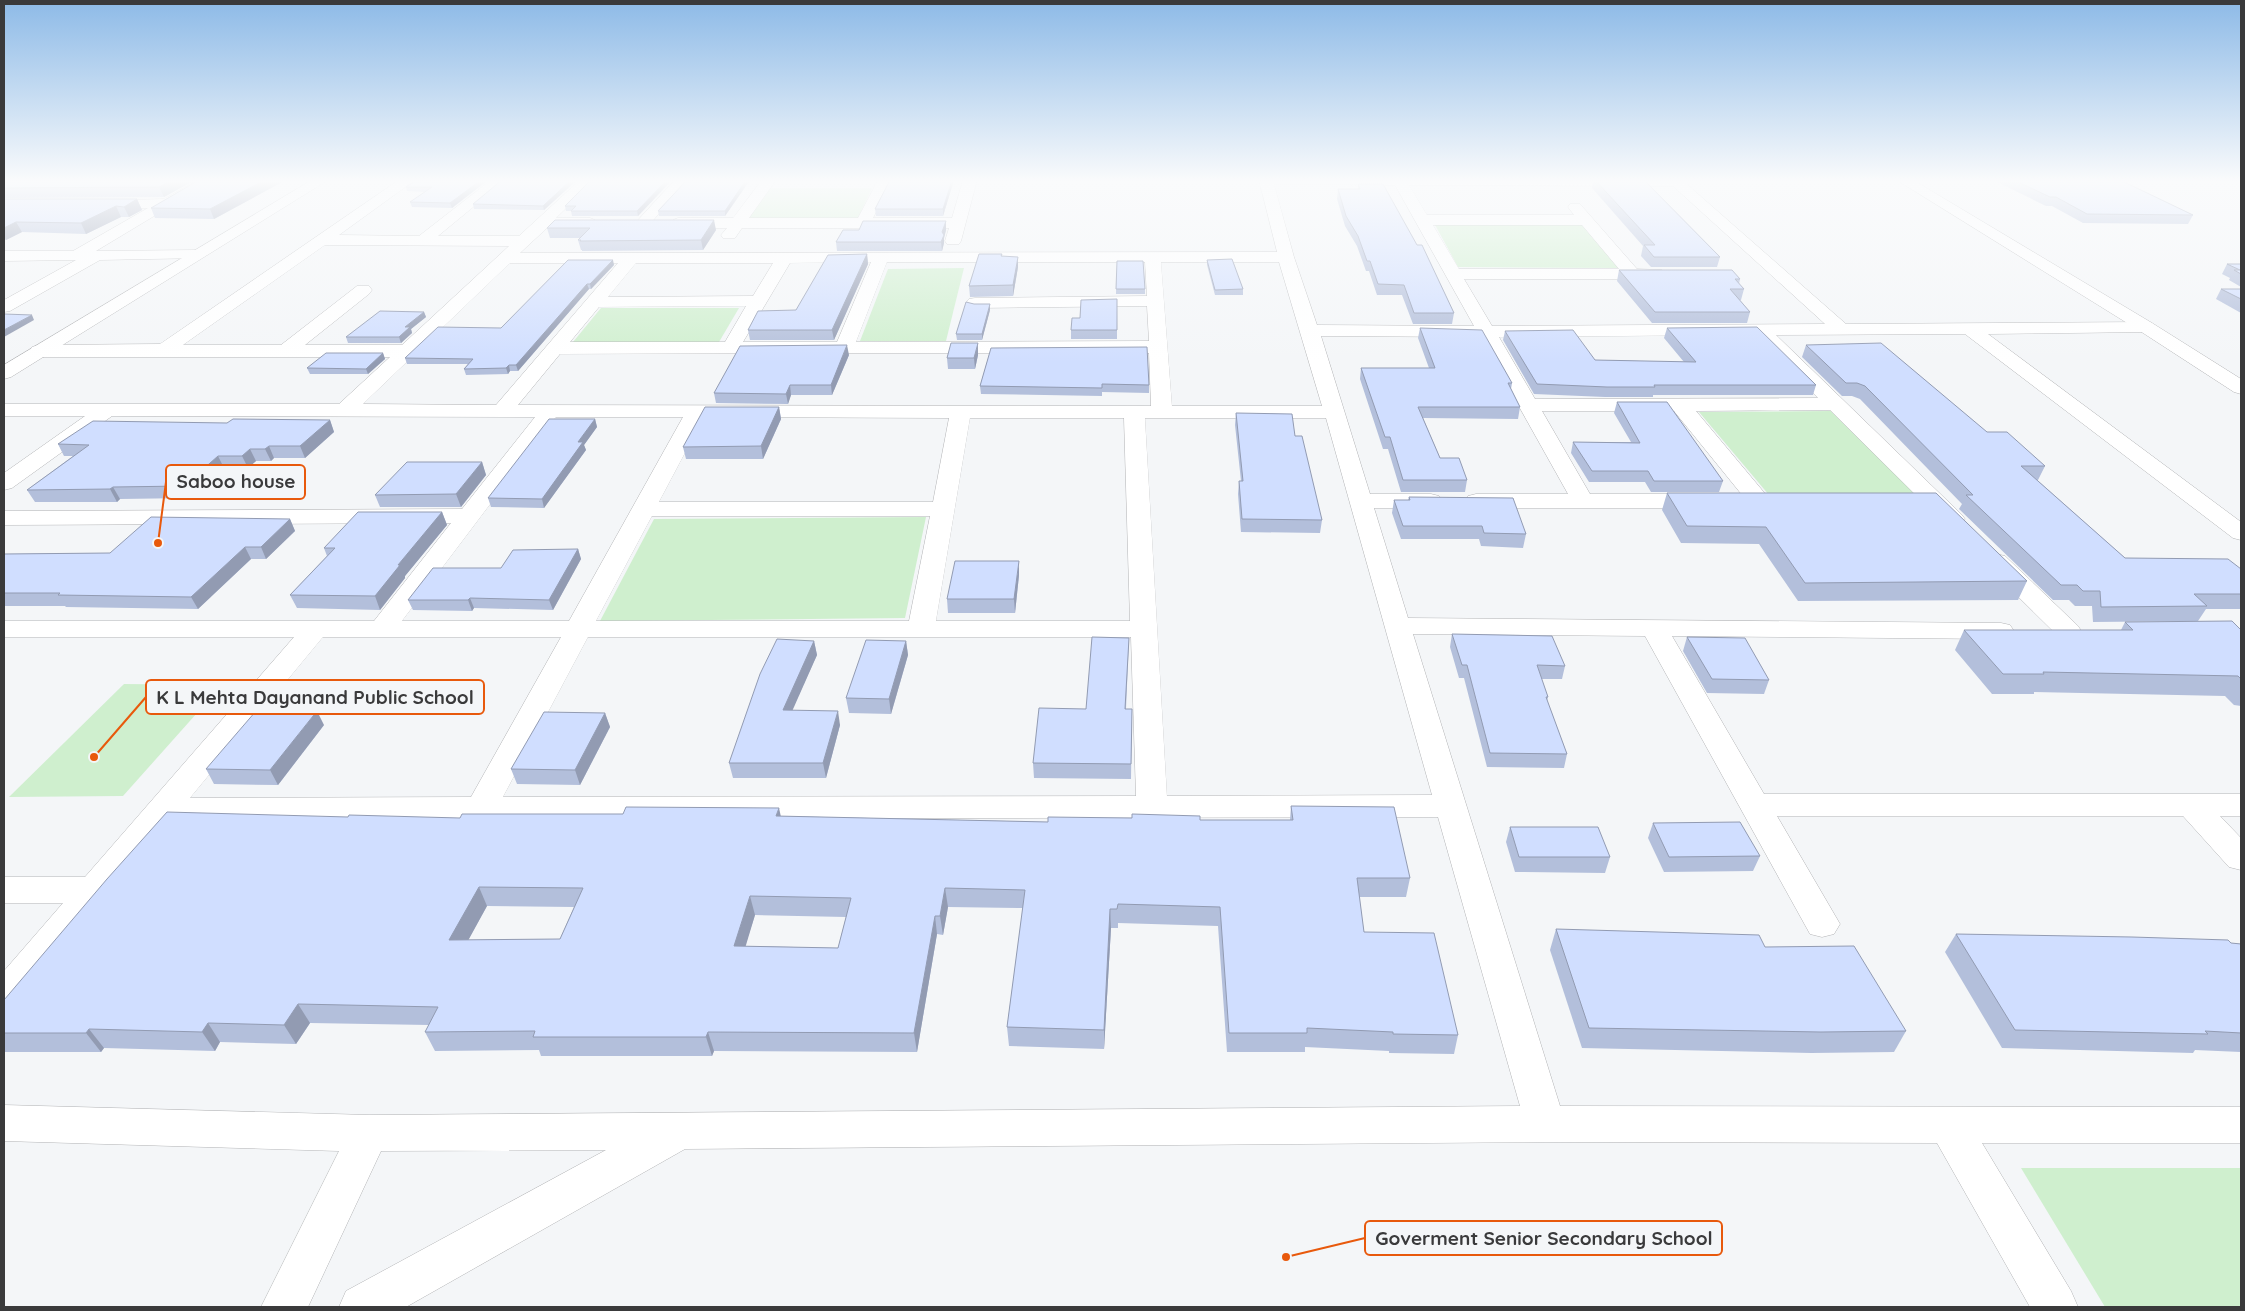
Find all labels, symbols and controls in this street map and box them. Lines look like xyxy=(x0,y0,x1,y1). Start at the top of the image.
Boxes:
callout: Saboo house xyxy=(166,465,305,499)
text: Saboo house xyxy=(177,469,295,493)
callout: K L Mehta Dayanand Public School xyxy=(146,680,484,714)
text: K L Mehta Dayanand Public School xyxy=(156,685,474,709)
callout: Goverment Senior Secondary School xyxy=(1365,1221,1722,1255)
text: Goverment Senior Secondary School xyxy=(1375,1226,1713,1250)

